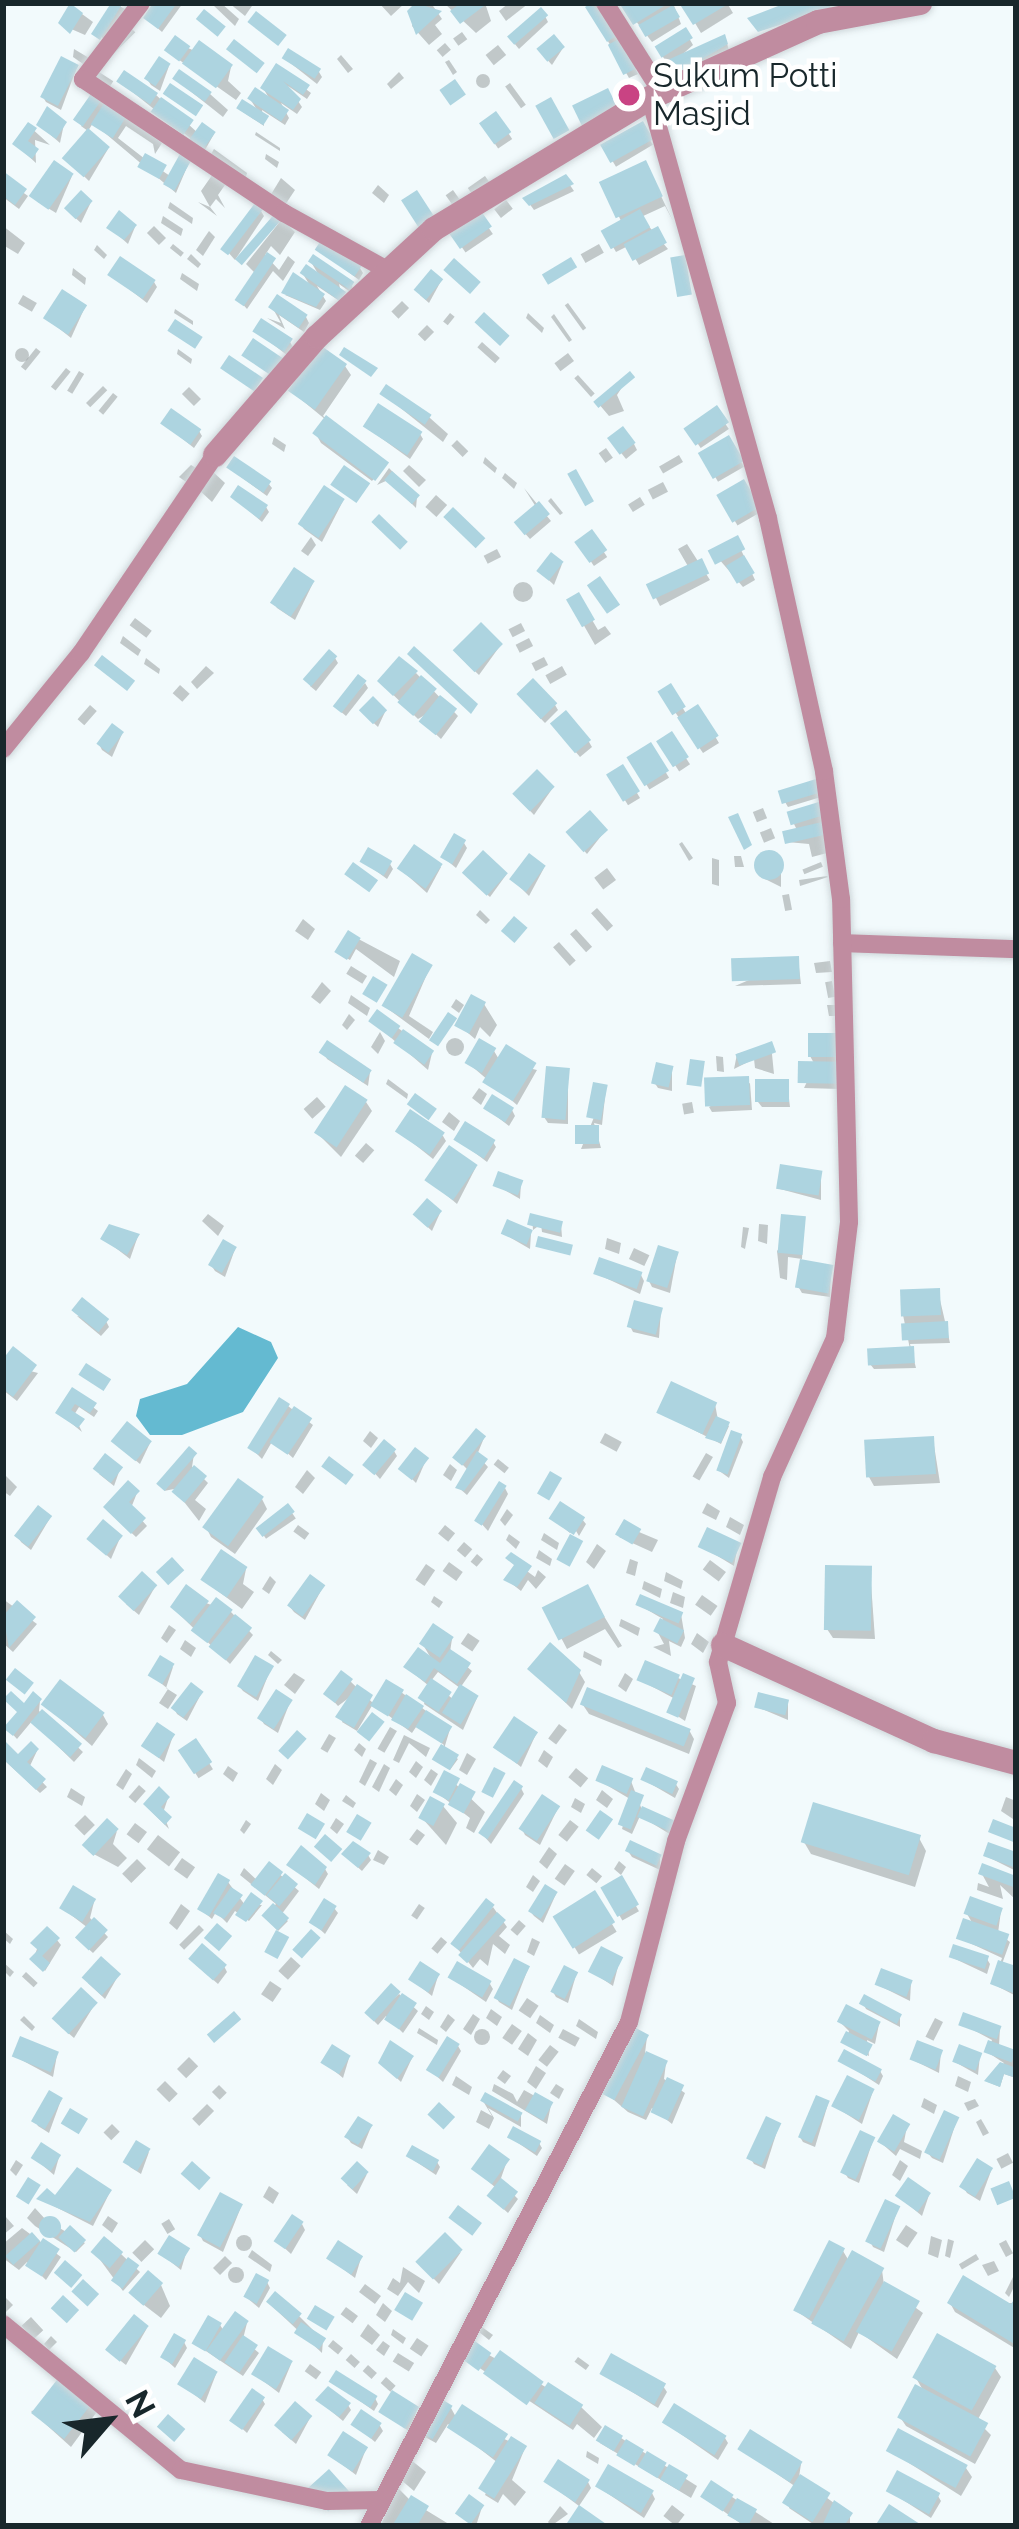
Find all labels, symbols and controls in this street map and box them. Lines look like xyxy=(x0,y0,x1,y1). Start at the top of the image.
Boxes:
place label: Sukum Potti Masjid xyxy=(653,56,837,134)
marker: Sukum Potti Masjid xyxy=(616,82,642,108)
north arrow xyxy=(48,2361,168,2481)
text: N xyxy=(117,2384,163,2424)

